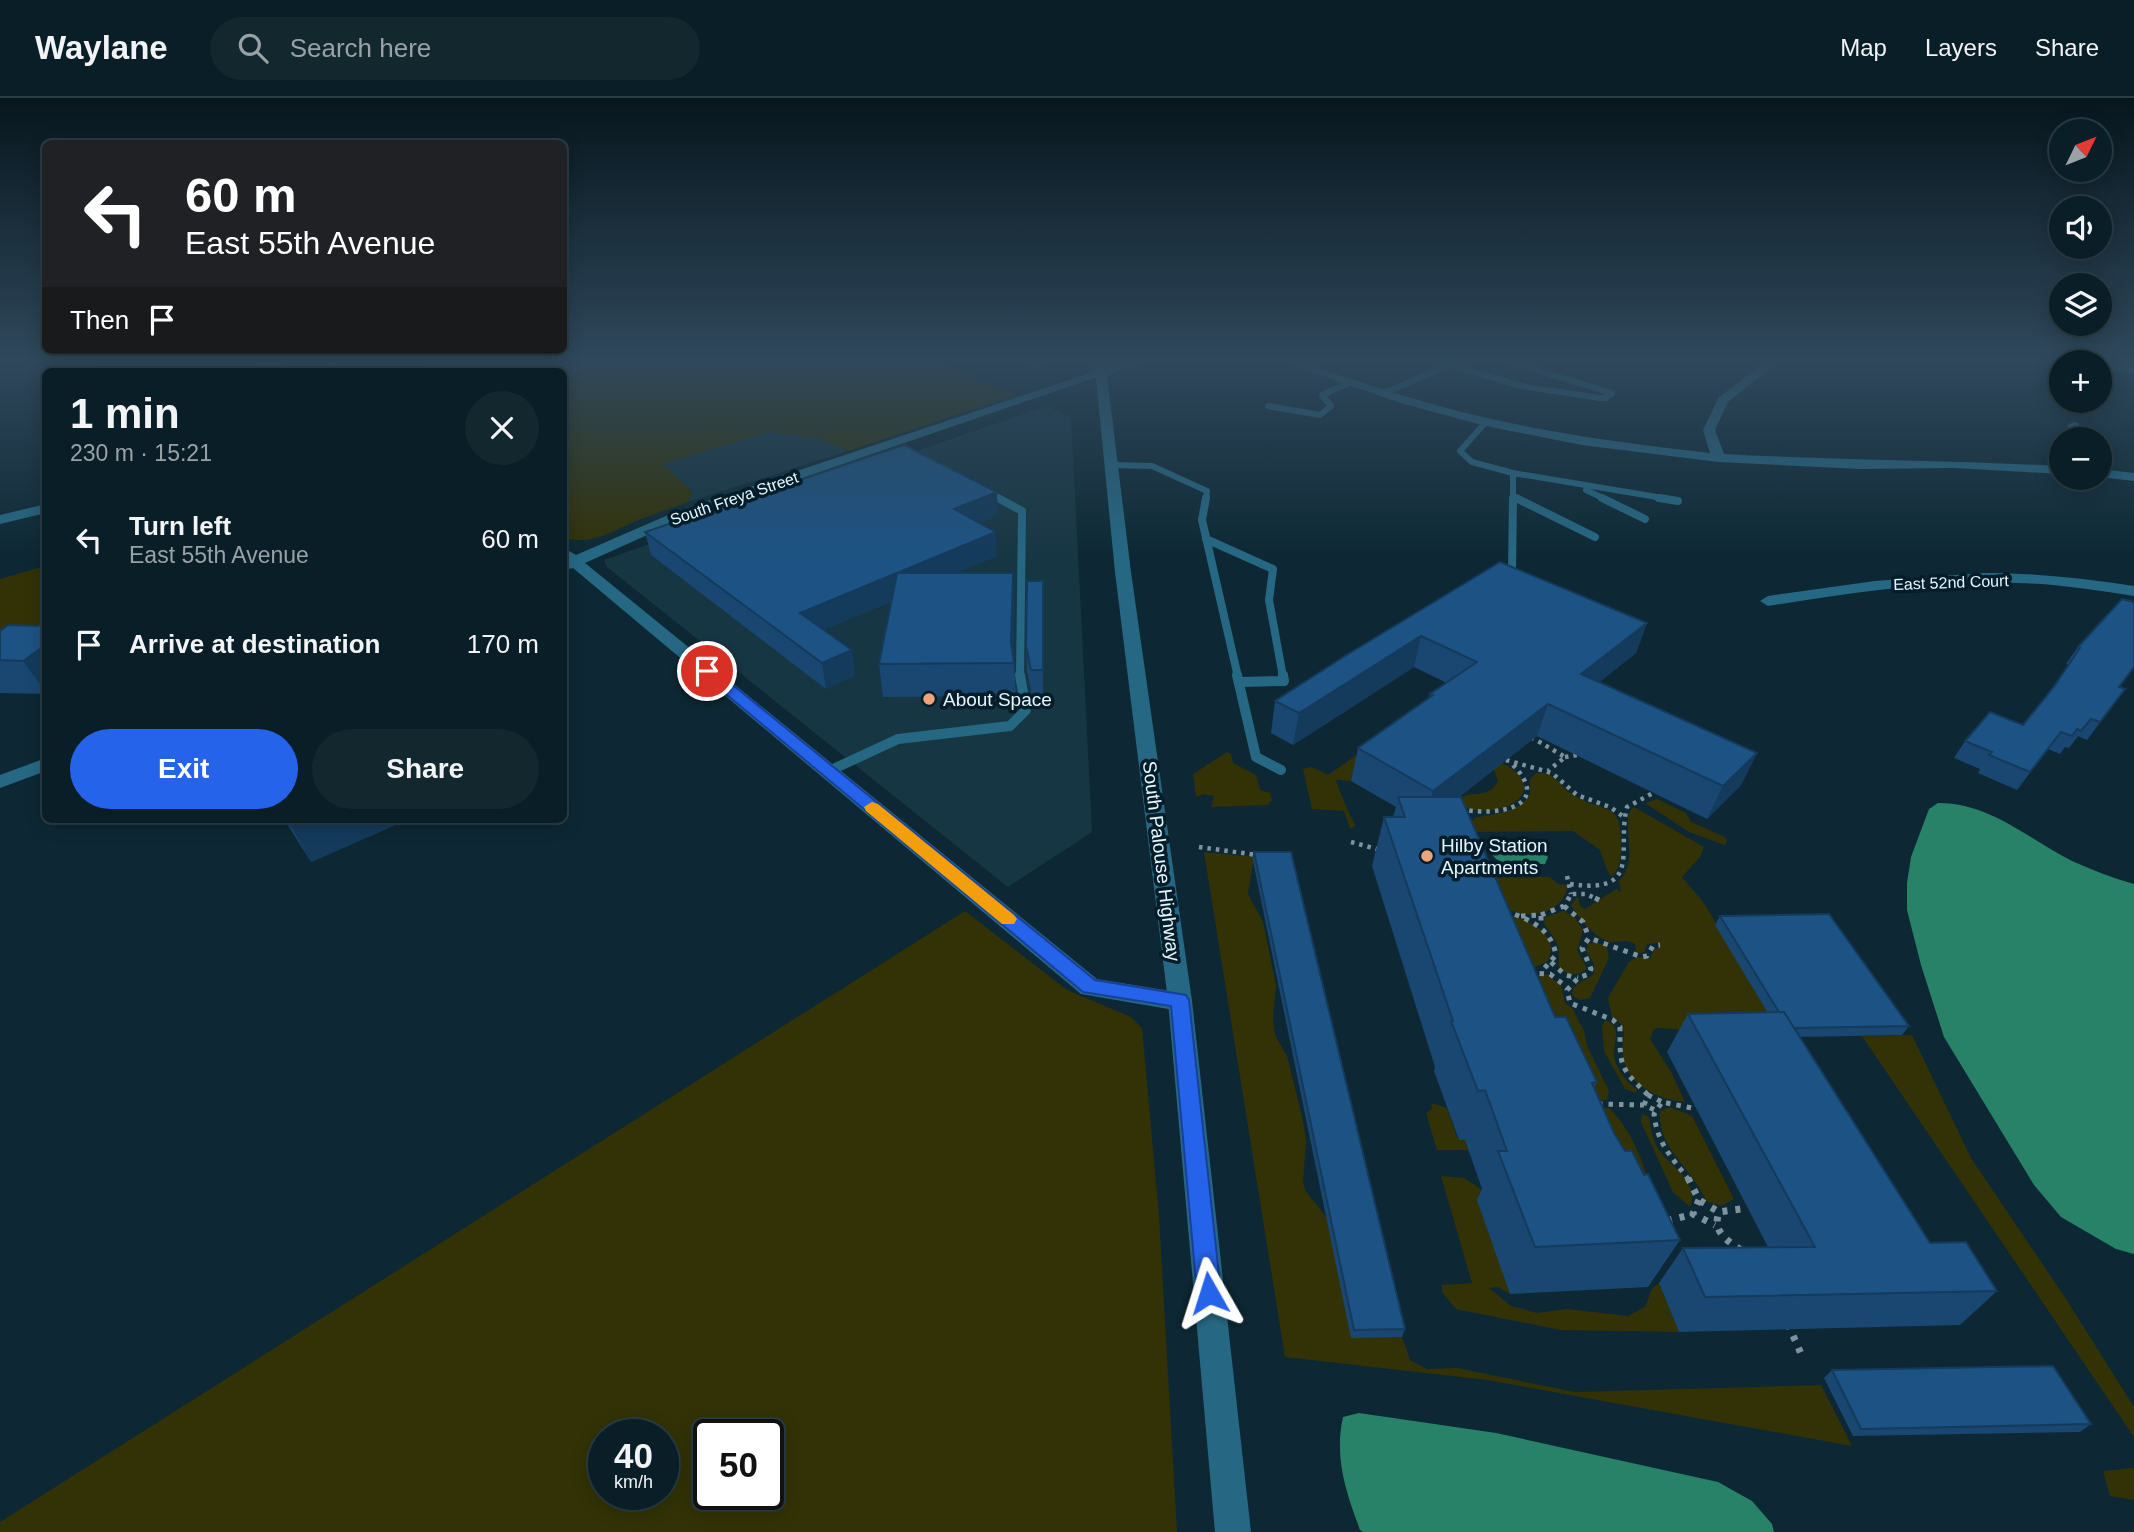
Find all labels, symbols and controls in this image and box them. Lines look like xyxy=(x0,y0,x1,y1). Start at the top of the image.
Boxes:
search box xyxy=(210,17,700,80)
text: Waylane xyxy=(35,29,168,66)
icon: search xyxy=(234,29,272,67)
text: Search here xyxy=(290,33,431,63)
text: Map xyxy=(1840,34,1887,61)
text: Layers xyxy=(1925,34,1997,61)
text: Share xyxy=(2035,34,2099,61)
north arrow xyxy=(2049,119,2112,182)
map controls xyxy=(2049,119,2112,490)
icon: left xyxy=(70,168,161,259)
text: 60 m xyxy=(185,168,297,222)
button: sound xyxy=(2049,196,2112,259)
text: East 55th Avenue xyxy=(185,225,435,261)
button: layers xyxy=(2049,273,2112,336)
icon: arrive xyxy=(143,301,181,339)
text: Then xyxy=(70,305,129,335)
button: + xyxy=(2049,350,2112,413)
text: 1 min xyxy=(70,390,180,437)
button: close xyxy=(465,391,539,465)
button: − xyxy=(2049,427,2112,490)
text: 230 m · 15:21 xyxy=(70,440,212,466)
street label: South Freya Street xyxy=(668,468,801,528)
text: Turn left xyxy=(129,511,231,541)
icon: left xyxy=(70,521,108,559)
text: 60 m xyxy=(481,524,539,554)
text: East 55th Avenue xyxy=(129,542,309,568)
street label: East 52nd Court xyxy=(1893,572,2010,593)
icon: arrive xyxy=(70,626,108,664)
text: Arrive at destination xyxy=(129,629,380,659)
text: 170 m xyxy=(467,629,539,659)
pin xyxy=(677,641,737,701)
icon: arrive xyxy=(688,652,726,690)
place label: About Space xyxy=(943,689,1052,710)
marker: About Space xyxy=(921,691,937,707)
button: Exit xyxy=(70,729,298,809)
button: Share xyxy=(312,729,539,809)
street label: South Palouse Highway xyxy=(1139,760,1184,963)
place label: Hilby Station Apartments xyxy=(1441,835,1548,878)
marker: Hilby Station Apartments xyxy=(1419,848,1435,864)
position arrow xyxy=(1172,1256,1246,1330)
speed limit sign: 50 xyxy=(693,1419,784,1510)
text: 40 xyxy=(614,1436,653,1475)
text: km/h xyxy=(614,1472,653,1492)

